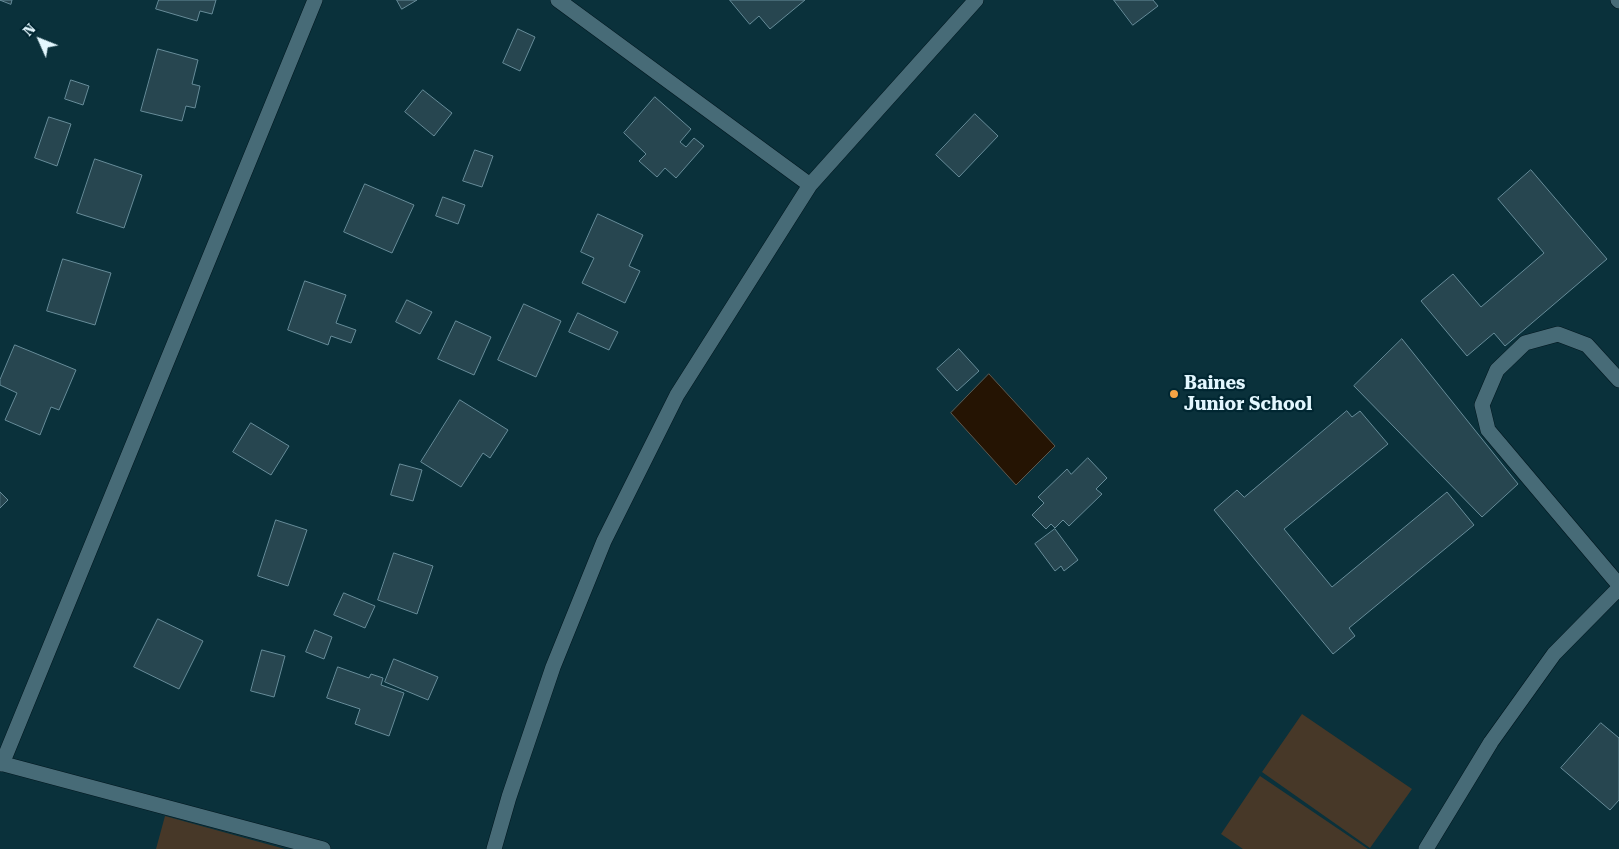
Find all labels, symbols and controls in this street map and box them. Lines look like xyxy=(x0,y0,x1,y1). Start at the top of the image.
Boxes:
north arrow xyxy=(15,15,65,65)
text: N xyxy=(20,20,39,39)
place label: Baines Junior School xyxy=(1184,373,1312,416)
marker: Baines Junior School xyxy=(1168,388,1180,400)

